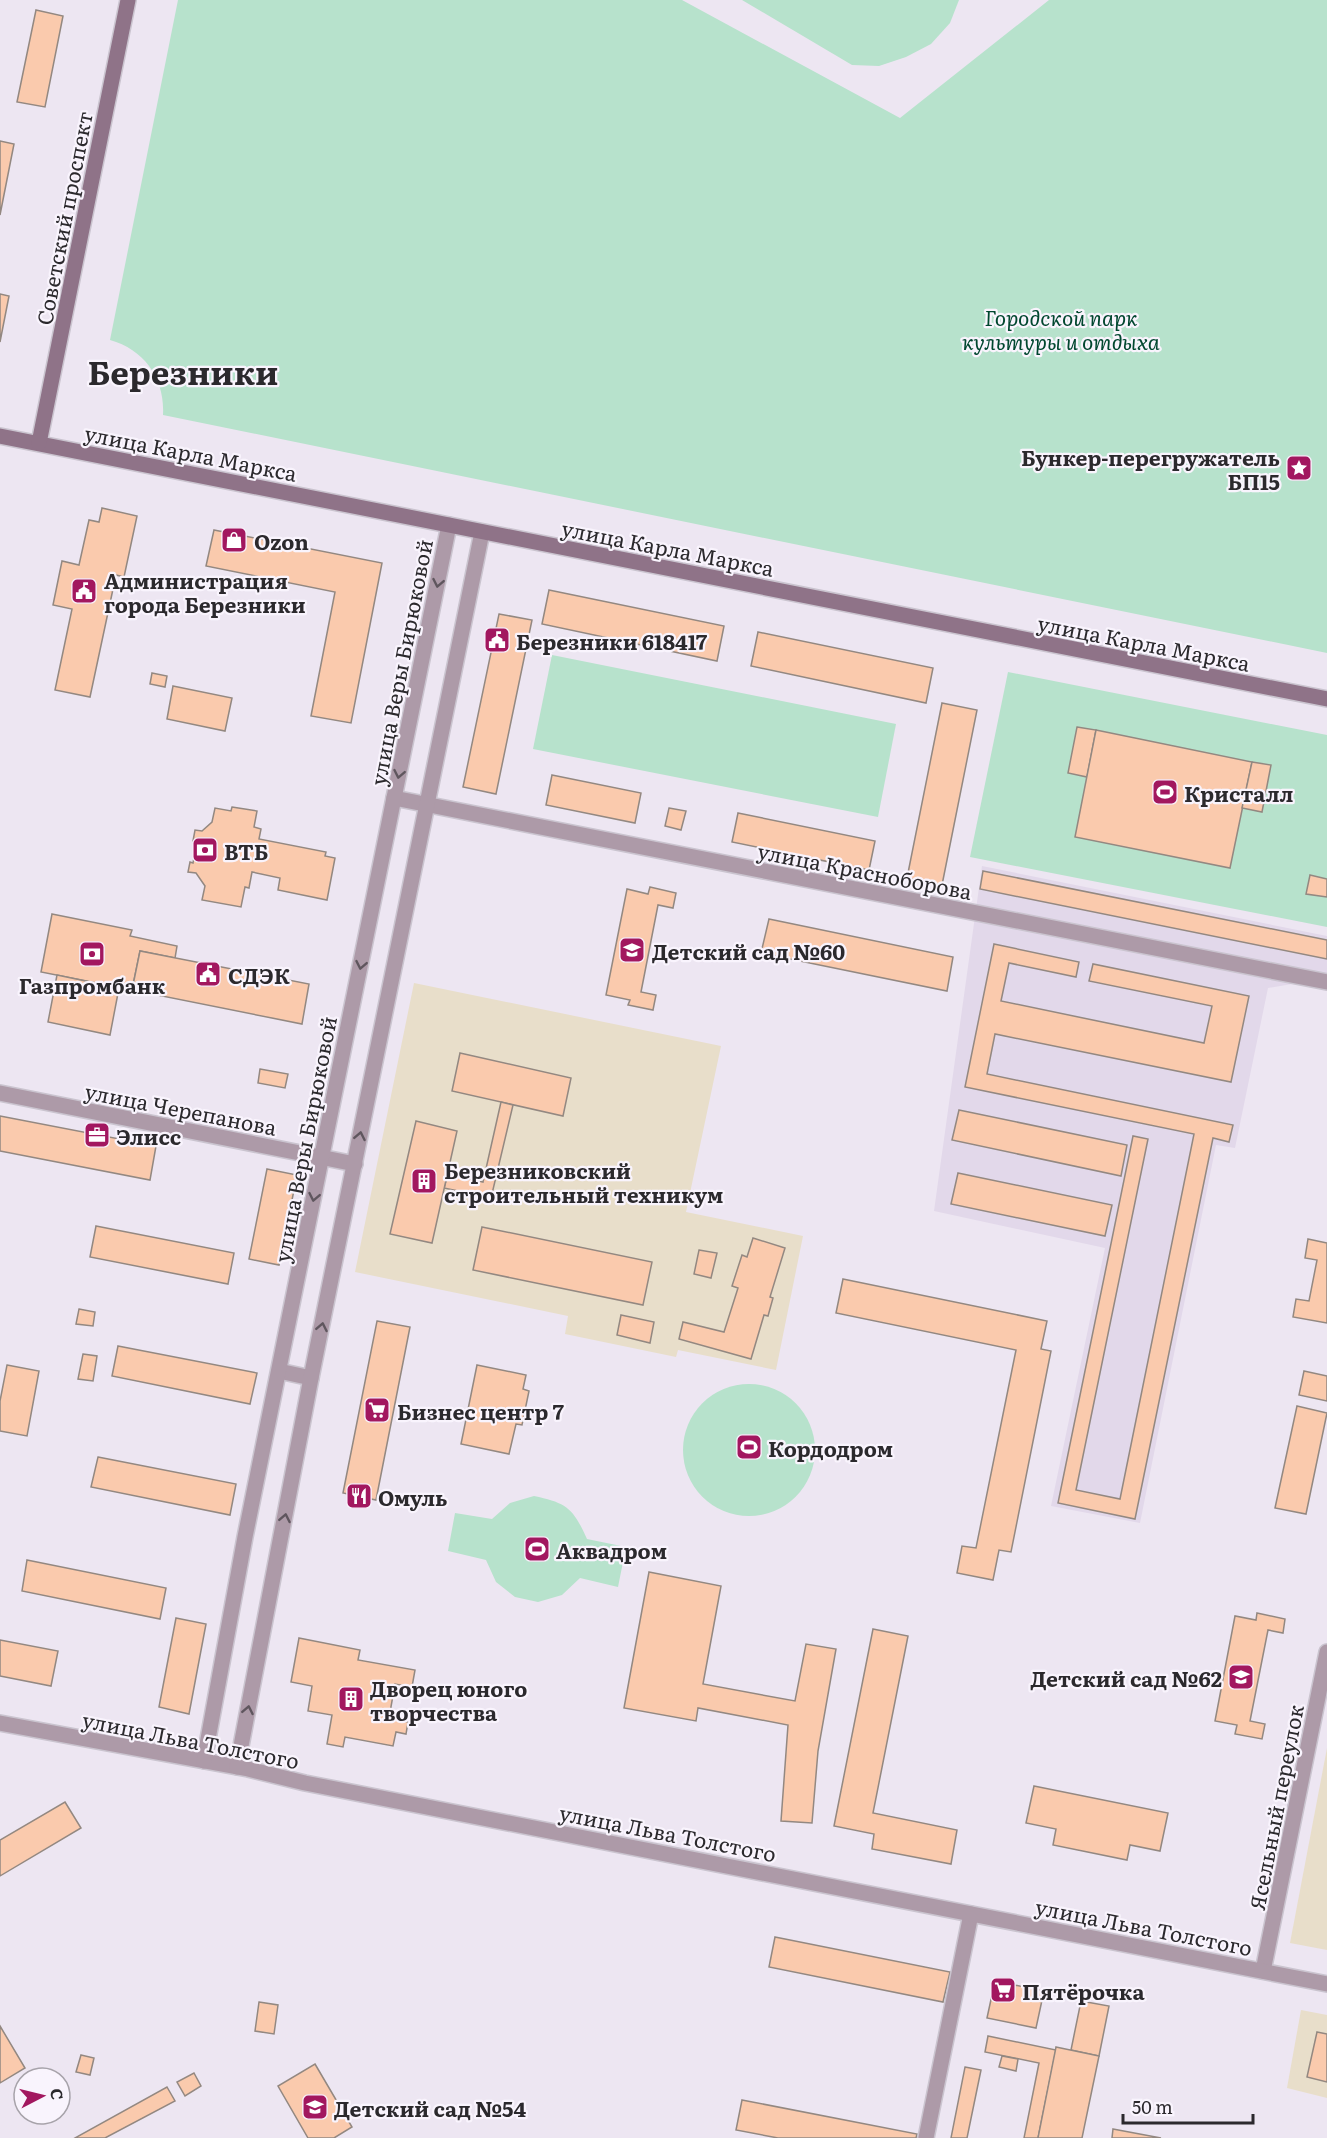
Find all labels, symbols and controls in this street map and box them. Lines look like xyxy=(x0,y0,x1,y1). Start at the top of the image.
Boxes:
street label: Советский проспект xyxy=(27,109,99,327)
park label: Городской парк культуры и отдыха xyxy=(962,301,1160,356)
district label: Березники xyxy=(87,346,279,395)
street label: улица Карла Маркса xyxy=(82,416,300,488)
place label: Бункер-перегружатель БП15 xyxy=(1021,441,1280,496)
place icon: Бункер-перегружатель БП15 xyxy=(1284,453,1314,483)
street label: улица Карла Маркса xyxy=(559,511,777,583)
shop icon: Ozon xyxy=(219,525,249,555)
place label: Ozon xyxy=(254,525,309,556)
street label: улица Веры Бирюковой xyxy=(361,536,439,788)
place label: Администрация города Березники xyxy=(104,564,306,619)
public building icon: Администрация города Березники xyxy=(69,576,99,606)
one-way arrow xyxy=(432,577,445,587)
street label: улица Карла Маркса xyxy=(1035,606,1253,678)
public building icon: Березники 618417 xyxy=(482,625,512,655)
place label: Березники 618417 xyxy=(516,625,708,656)
one-way arrow xyxy=(393,768,406,778)
sports icon: Кристалл xyxy=(1150,777,1180,807)
place label: Кристалл xyxy=(1184,777,1294,808)
street label: улица Красноборова xyxy=(755,834,976,906)
bank icon: ВТБ xyxy=(190,835,220,865)
place label: ВТБ xyxy=(224,835,268,866)
school or university icon: Детский сад №60 xyxy=(617,935,647,965)
place label: Детский сад №60 xyxy=(652,935,845,966)
bank icon: Газпромбанк xyxy=(77,939,107,969)
public building icon: СДЭК xyxy=(193,959,223,989)
place label: СДЭК xyxy=(228,959,290,990)
one-way arrow xyxy=(355,960,368,970)
place label: Газпромбанк xyxy=(19,969,166,1000)
street label: улица Веры Бирюковой xyxy=(265,1013,343,1265)
street label: улица Черепанова xyxy=(82,1074,280,1142)
office icon: Элисс xyxy=(82,1120,112,1150)
place label: Элисс xyxy=(116,1120,181,1151)
one-way arrow xyxy=(353,1131,366,1141)
place label: Березниковский строительный техникум xyxy=(444,1154,723,1209)
building icon: Березниковский строительный техникум xyxy=(409,1166,439,1196)
one-way arrow xyxy=(308,1192,321,1202)
one-way arrow xyxy=(315,1322,328,1332)
supermarket icon: Бизнес центр 7 xyxy=(362,1395,392,1425)
place label: Бизнес центр 7 xyxy=(397,1395,565,1426)
sports icon: Кордодром xyxy=(734,1432,764,1462)
place label: Кордодром xyxy=(768,1432,893,1463)
restaurant icon: Омуль xyxy=(344,1481,374,1511)
place label: Омуль xyxy=(378,1481,448,1512)
one-way arrow xyxy=(278,1514,291,1524)
sports icon: Аквадром xyxy=(522,1534,552,1564)
place label: Аквадром xyxy=(556,1534,667,1565)
place label: Детский сад №62 xyxy=(1030,1662,1222,1693)
school or university icon: Детский сад №62 xyxy=(1226,1662,1256,1692)
place label: Дворец юного творчества xyxy=(370,1672,527,1727)
building icon: Дворец юного творчества xyxy=(336,1684,366,1714)
street label: Ясельный переулок xyxy=(1240,1701,1310,1912)
street label: улица Льва Толстого xyxy=(80,1703,302,1775)
one-way arrow xyxy=(241,1705,254,1715)
street label: улица Льва Толстого xyxy=(557,1796,779,1868)
street label: улица Льва Толстого xyxy=(1033,1890,1255,1962)
supermarket icon: Пятёрочка xyxy=(988,1975,1018,2005)
place label: Пятёрочка xyxy=(1022,1975,1145,2006)
north arrow xyxy=(12,2066,72,2126)
text: С xyxy=(45,2087,70,2101)
scale bar xyxy=(1123,2087,1254,2125)
school or university icon: Детский сад №54 xyxy=(300,2092,330,2122)
place label: Детский сад №54 xyxy=(334,2092,526,2123)
text: 50 m xyxy=(1132,2093,1173,2120)

